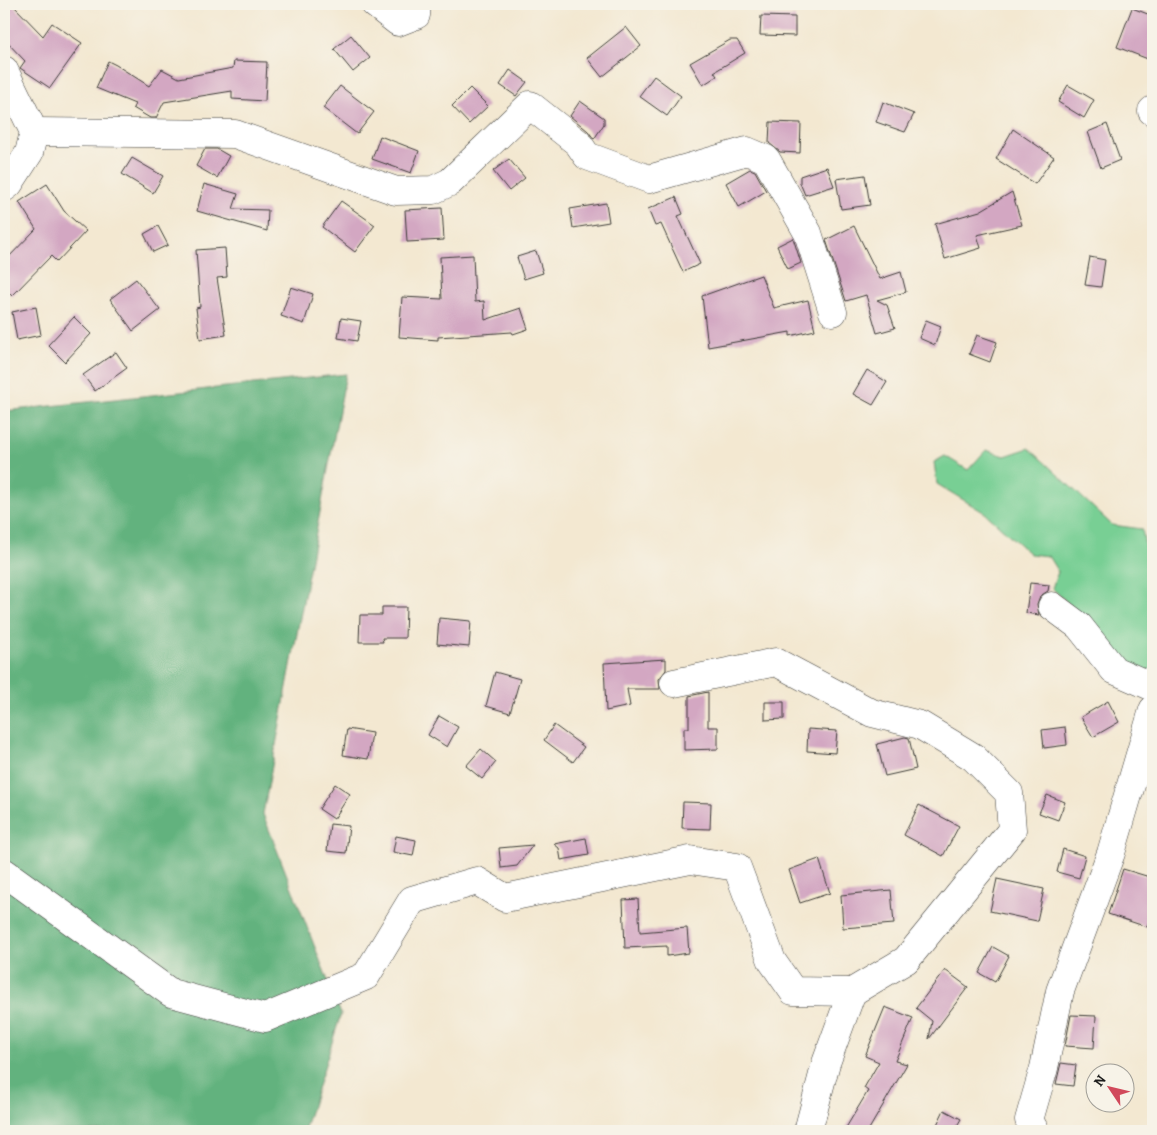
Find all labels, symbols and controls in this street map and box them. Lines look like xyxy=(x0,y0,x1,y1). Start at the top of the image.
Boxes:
north arrow xyxy=(1084,1062,1134,1112)
text: N xyxy=(1089,1071,1110,1090)

